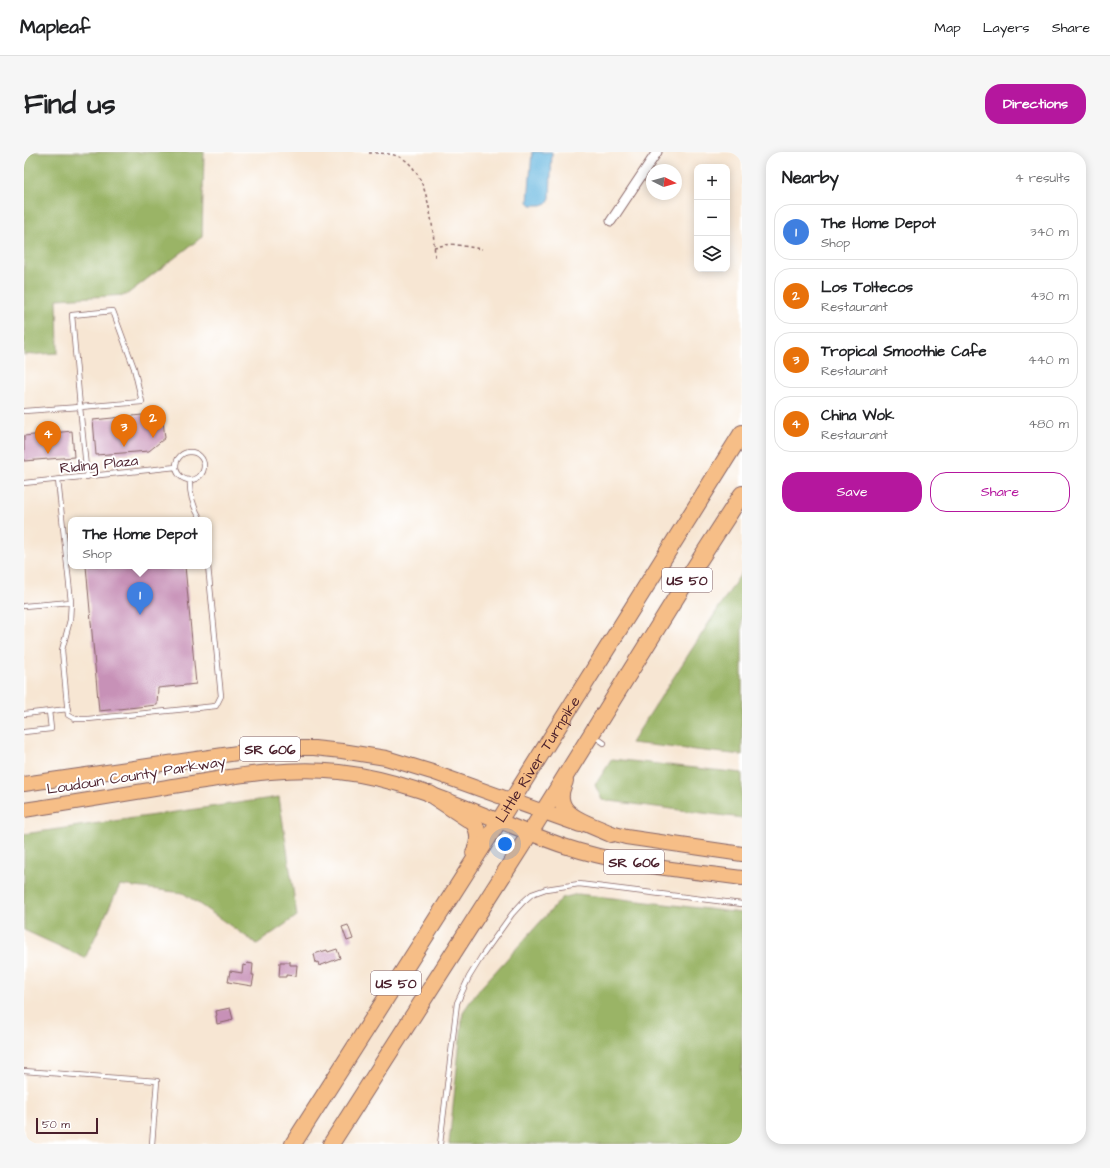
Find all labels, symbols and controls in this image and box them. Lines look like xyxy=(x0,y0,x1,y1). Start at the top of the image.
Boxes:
text: Mapleaf xyxy=(20,14,90,41)
text: Map xyxy=(934,18,961,38)
text: Layers xyxy=(983,18,1030,38)
text: Share xyxy=(1052,18,1090,38)
button: Directions xyxy=(985,84,1086,124)
text: Find us xyxy=(24,85,115,124)
north arrow xyxy=(646,164,682,200)
map controls xyxy=(694,164,730,272)
button: + xyxy=(694,164,730,200)
text: Nearby xyxy=(782,166,839,190)
text: 4 results xyxy=(1015,169,1070,187)
button: − xyxy=(694,200,730,236)
text: The Home Depot xyxy=(821,213,936,234)
text: 1 xyxy=(795,223,797,241)
text: 340 m xyxy=(1030,223,1069,241)
text: Shop xyxy=(821,234,850,252)
button: layers xyxy=(694,236,730,272)
text: Los Toltecos xyxy=(821,277,913,298)
text: 2 xyxy=(792,287,800,305)
text: 430 m xyxy=(1030,287,1069,305)
text: Restaurant xyxy=(821,298,888,316)
text: Tropical Smoothie Cafe xyxy=(821,341,987,362)
text: 3 xyxy=(793,351,799,369)
text: 440 m xyxy=(1028,351,1069,369)
text: Restaurant xyxy=(821,362,888,380)
pin: 2 xyxy=(140,405,166,438)
text: China Wok xyxy=(821,405,894,426)
pin: 3 xyxy=(111,414,137,447)
text: 4 xyxy=(792,415,800,433)
text: 480 m xyxy=(1028,415,1069,433)
pin: 4 xyxy=(35,421,61,454)
text: Restaurant xyxy=(821,426,888,444)
street label: Riding Plaza xyxy=(59,450,140,480)
button: Save xyxy=(782,472,922,512)
button: Share xyxy=(930,472,1070,512)
popup xyxy=(68,517,212,569)
text: The Home Depot xyxy=(83,524,197,545)
text: Shop xyxy=(83,545,112,563)
road number: US 50 xyxy=(662,568,712,592)
pin: 1 xyxy=(127,582,153,615)
street label: Little River Turnpike xyxy=(491,692,586,827)
road number: SR 606 xyxy=(240,737,300,761)
street label: Loudoun County Parkway xyxy=(45,751,227,801)
your location xyxy=(495,834,515,854)
road number: SR 606 xyxy=(604,850,664,874)
road number: US 50 xyxy=(371,971,421,995)
scale bar xyxy=(36,1116,98,1135)
text: 50 m xyxy=(42,1117,70,1132)

